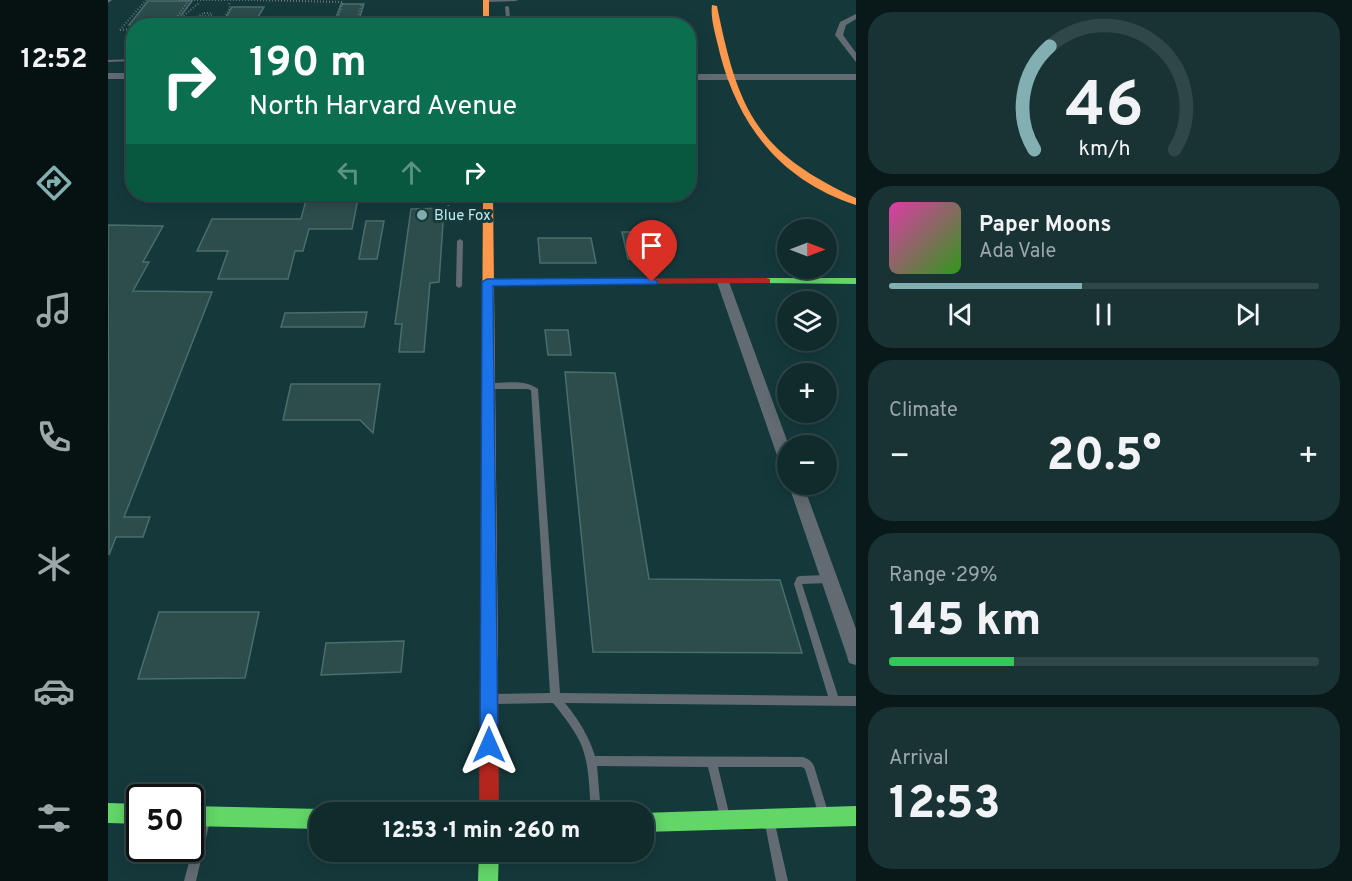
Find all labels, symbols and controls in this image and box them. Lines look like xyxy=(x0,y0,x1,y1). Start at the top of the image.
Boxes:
text: 190 m xyxy=(249,38,367,91)
icon: right xyxy=(150,42,228,120)
text: 12:52 xyxy=(21,43,87,77)
text: 46 xyxy=(1065,69,1143,148)
text: North Harvard Avenue xyxy=(249,90,517,124)
text: km/h xyxy=(1078,136,1130,163)
icon: left xyxy=(332,156,365,189)
icon: ahead xyxy=(395,156,428,189)
icon: right xyxy=(458,156,491,189)
icon: directions xyxy=(33,162,75,204)
place label: Blue Fox xyxy=(434,207,491,226)
marker: Blue Fox xyxy=(415,208,429,222)
text: Paper Moons xyxy=(979,212,1111,239)
north arrow xyxy=(777,219,837,279)
map controls xyxy=(777,219,837,495)
pin xyxy=(626,220,677,282)
icon: arrive xyxy=(635,229,668,262)
text: Ada Vale xyxy=(979,239,1056,265)
icon: music xyxy=(33,289,75,331)
button: layers xyxy=(777,291,837,351)
icon: previous xyxy=(944,298,977,331)
icon: pause xyxy=(1087,298,1120,331)
icon: next xyxy=(1231,298,1264,331)
button: + xyxy=(777,363,837,423)
text: Climate xyxy=(889,398,958,424)
icon: phone xyxy=(33,416,75,458)
text: 20.5° xyxy=(1047,429,1161,486)
button: − xyxy=(777,435,837,495)
text: − xyxy=(889,437,910,479)
text: + xyxy=(1298,437,1319,479)
icon: climate xyxy=(33,543,75,585)
text: Range · 29% xyxy=(889,563,997,589)
text: 145 km xyxy=(889,594,1041,651)
icon: car xyxy=(33,670,75,712)
position arrow xyxy=(457,713,521,777)
text: Arrival xyxy=(889,746,949,772)
text: 12:53 xyxy=(889,777,1000,834)
speed limit sign: 50 xyxy=(126,784,204,862)
icon: filters xyxy=(33,797,75,839)
text: 12:53 · 1 min · 260 m xyxy=(383,818,580,845)

